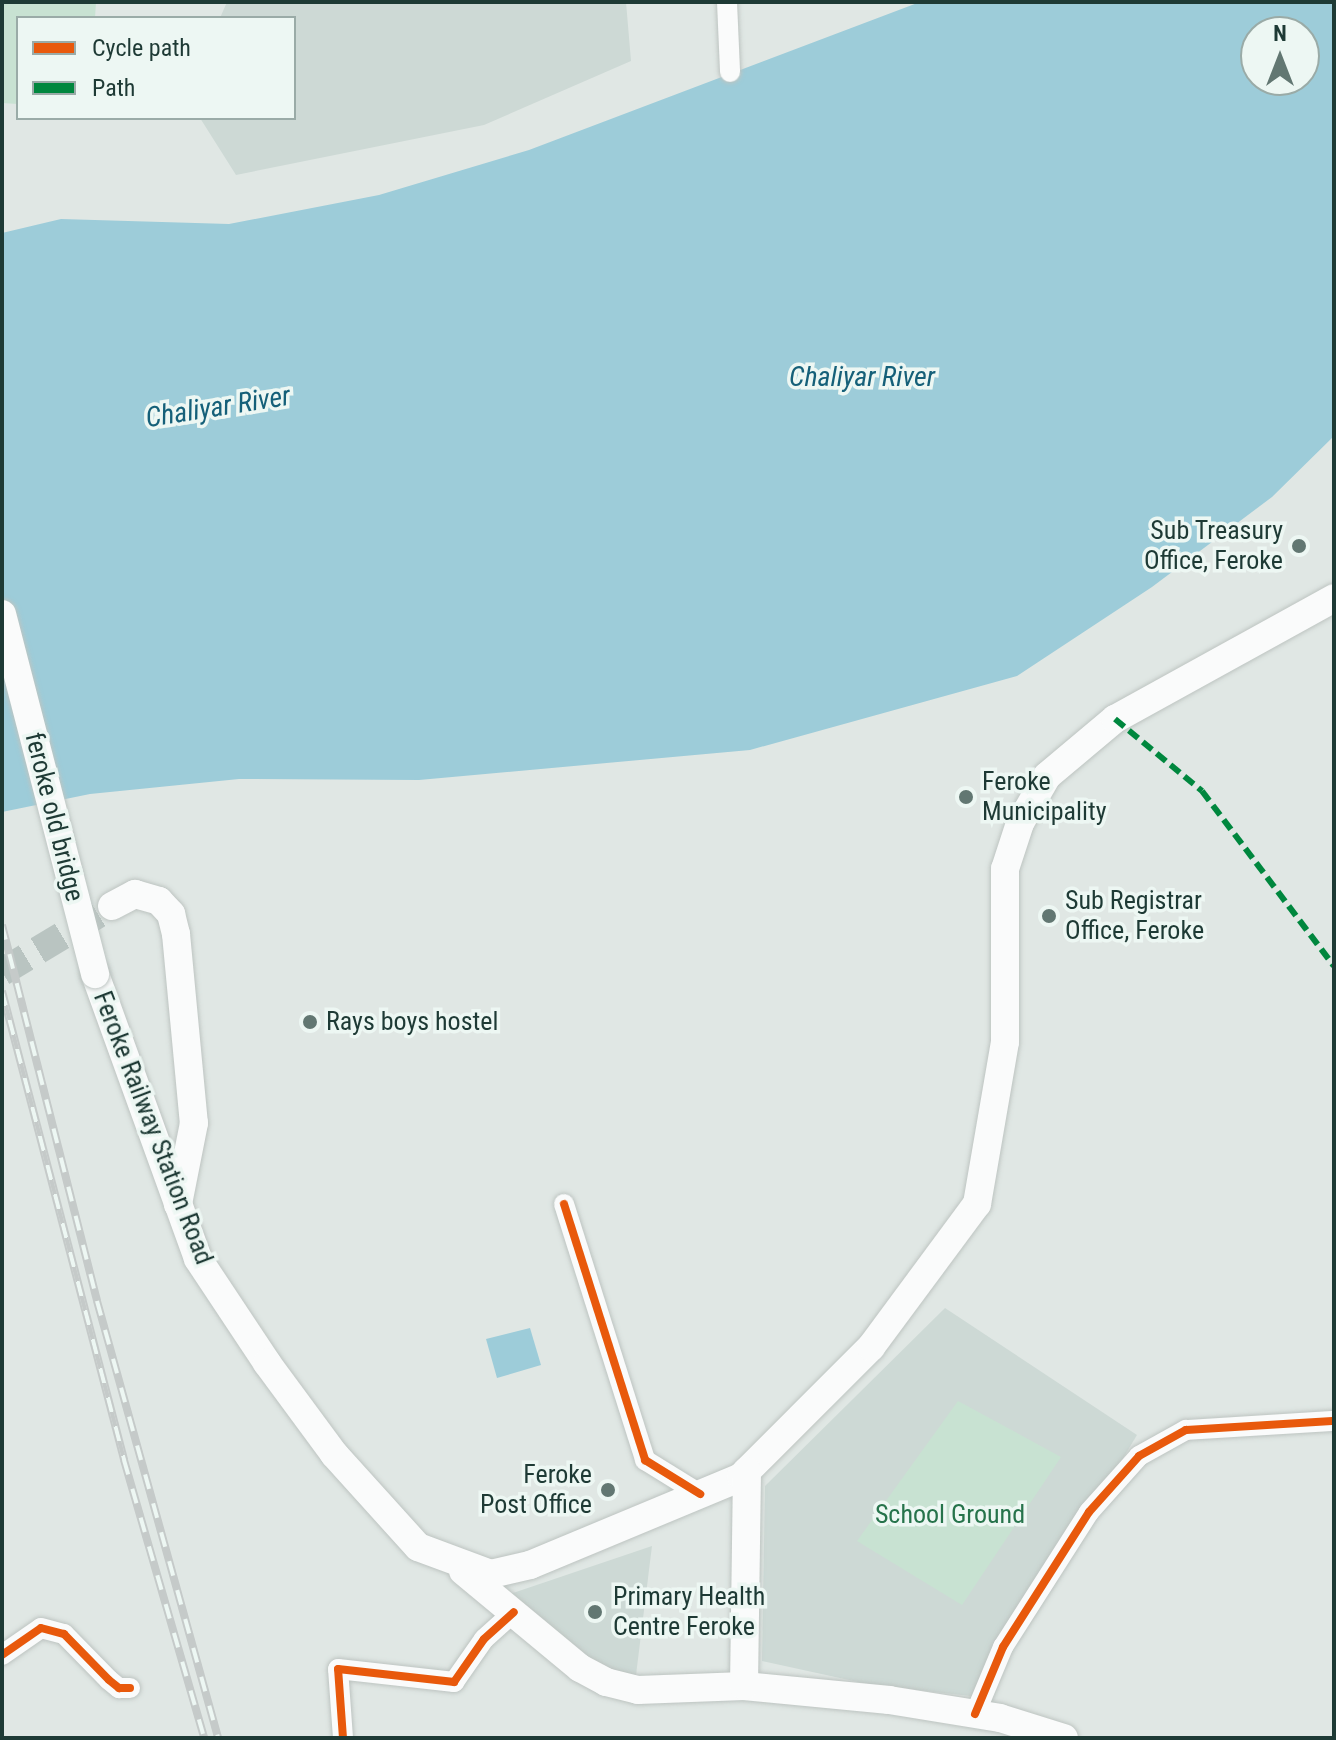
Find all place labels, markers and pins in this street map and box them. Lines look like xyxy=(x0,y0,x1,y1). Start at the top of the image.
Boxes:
place label: Sub Treasury Office, Feroke xyxy=(1144,515,1283,576)
marker: Sub Treasury Office, Feroke xyxy=(1290,537,1308,555)
place label: Feroke Municipality xyxy=(982,766,1106,828)
marker: Feroke Municipality xyxy=(957,788,975,806)
place label: Sub Registrar Office, Feroke xyxy=(1065,885,1204,946)
marker: Sub Registrar Office, Feroke xyxy=(1040,907,1058,925)
place label: Rays boys hostel xyxy=(326,1006,498,1038)
marker: Rays boys hostel xyxy=(301,1013,319,1031)
place label: Feroke Post Office xyxy=(480,1459,592,1520)
marker: Feroke Post Office xyxy=(599,1481,617,1499)
place label: Primary Health Centre Feroke xyxy=(613,1581,765,1642)
marker: Primary Health Centre Feroke xyxy=(584,1601,606,1623)

